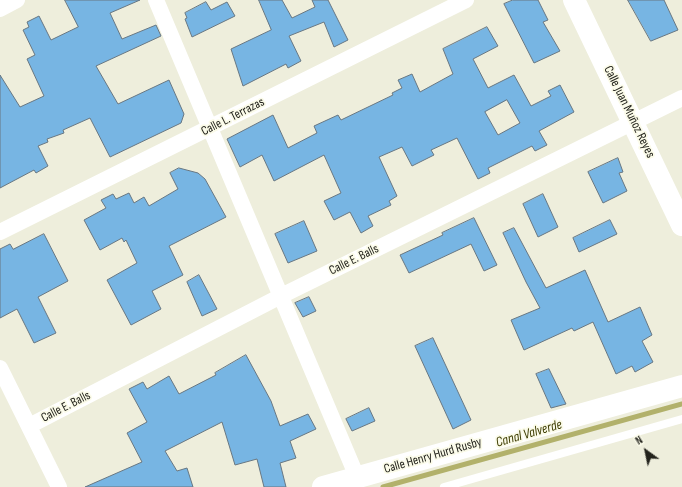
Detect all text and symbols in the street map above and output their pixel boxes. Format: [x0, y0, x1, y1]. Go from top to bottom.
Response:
street label: Calle Juan Muñoz Reyes [600, 63, 658, 161]
street label: Calle L. Terrazas [199, 94, 267, 140]
street label: Calle E. Balls [327, 241, 381, 279]
street label: Calle E. Balls [39, 388, 93, 426]
water label: Canal Valverde [494, 417, 564, 451]
north arrow [626, 431, 666, 471]
text: N [633, 433, 645, 448]
street label: Calle Henry Hurd Rusby [382, 435, 484, 477]

